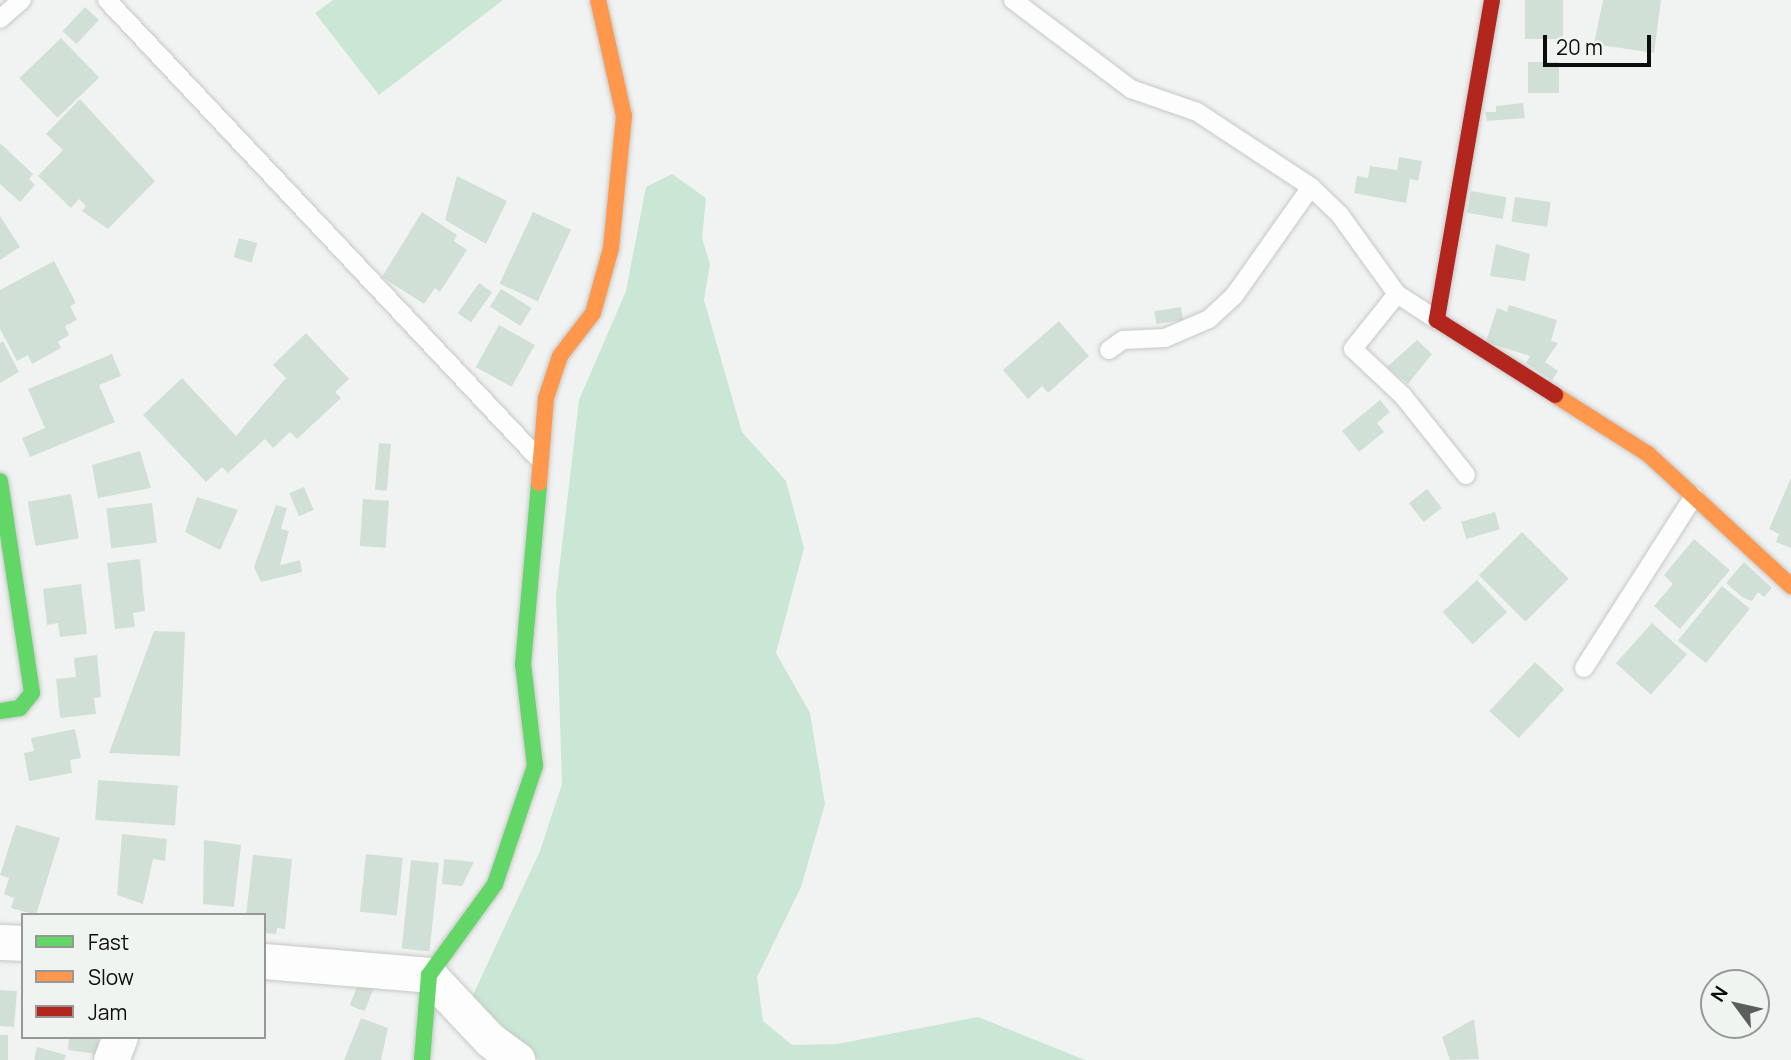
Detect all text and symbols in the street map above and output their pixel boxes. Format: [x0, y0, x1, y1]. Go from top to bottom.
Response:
scale bar [1546, 21, 1654, 65]
text: 20 m [1556, 33, 1603, 61]
legend [21, 913, 266, 1039]
text: Fast [88, 928, 129, 956]
text: Slow [88, 963, 134, 991]
north arrow [1700, 969, 1770, 1039]
text: N [1704, 981, 1734, 1006]
text: Jam [88, 998, 127, 1026]

